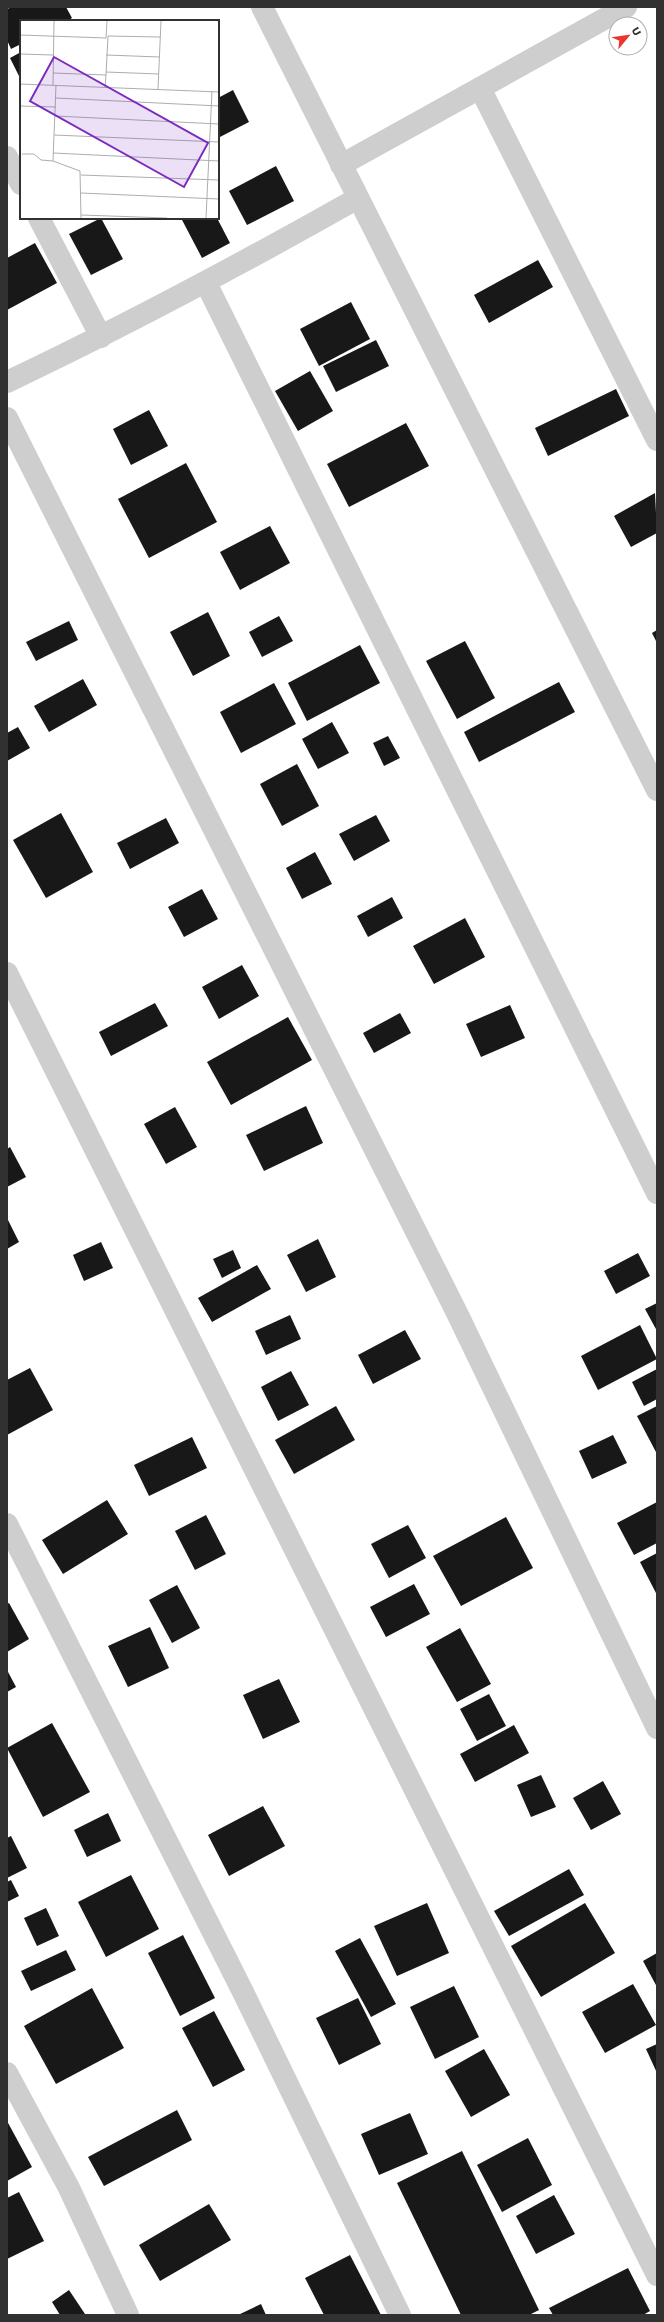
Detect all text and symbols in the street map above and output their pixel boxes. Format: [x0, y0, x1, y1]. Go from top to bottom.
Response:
north arrow [608, 16, 648, 56]
inset map [20, 20, 219, 219]
text: U [629, 25, 644, 38]

